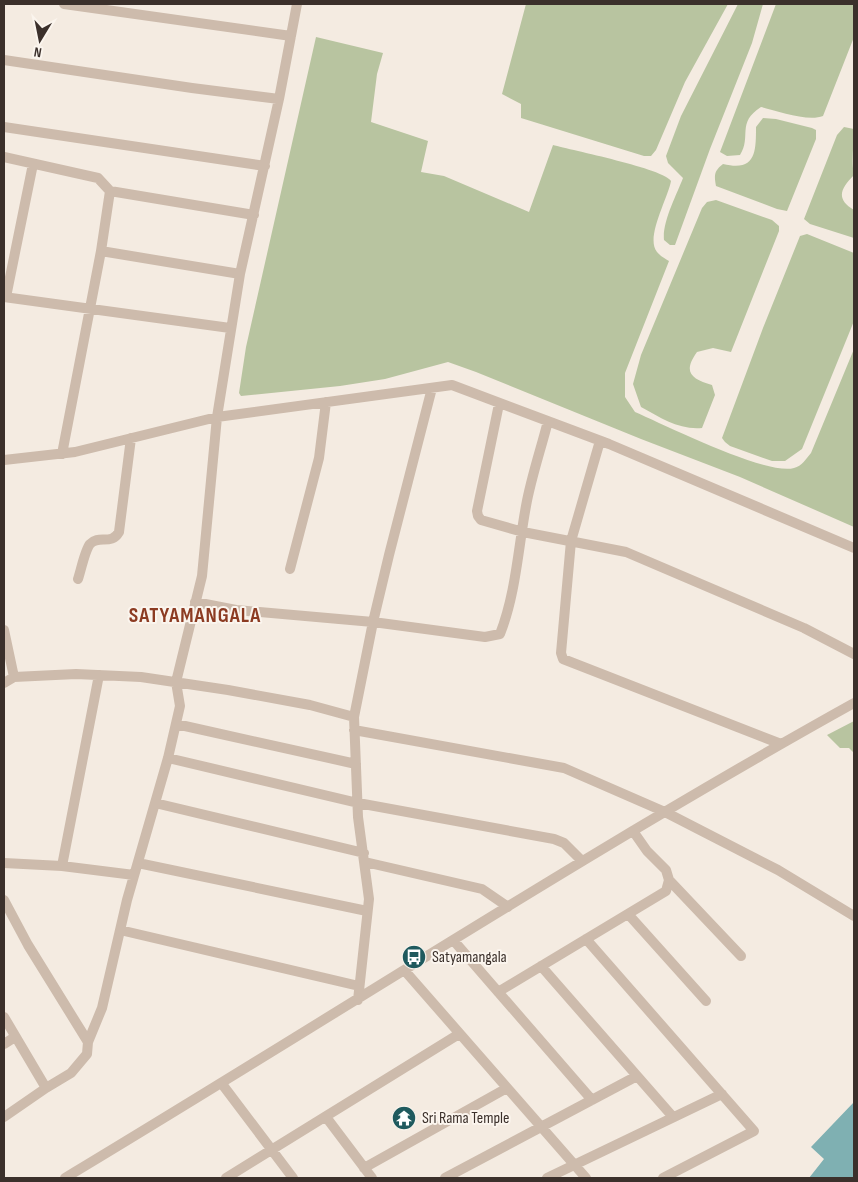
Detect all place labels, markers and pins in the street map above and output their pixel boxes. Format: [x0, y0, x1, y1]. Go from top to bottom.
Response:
bus stop icon: Satyamangala [401, 944, 427, 970]
place label: Satyamangala [432, 948, 507, 967]
temple icon: Sri Rama Temple [391, 1105, 417, 1131]
place label: Sri Rama Temple [422, 1109, 509, 1128]

